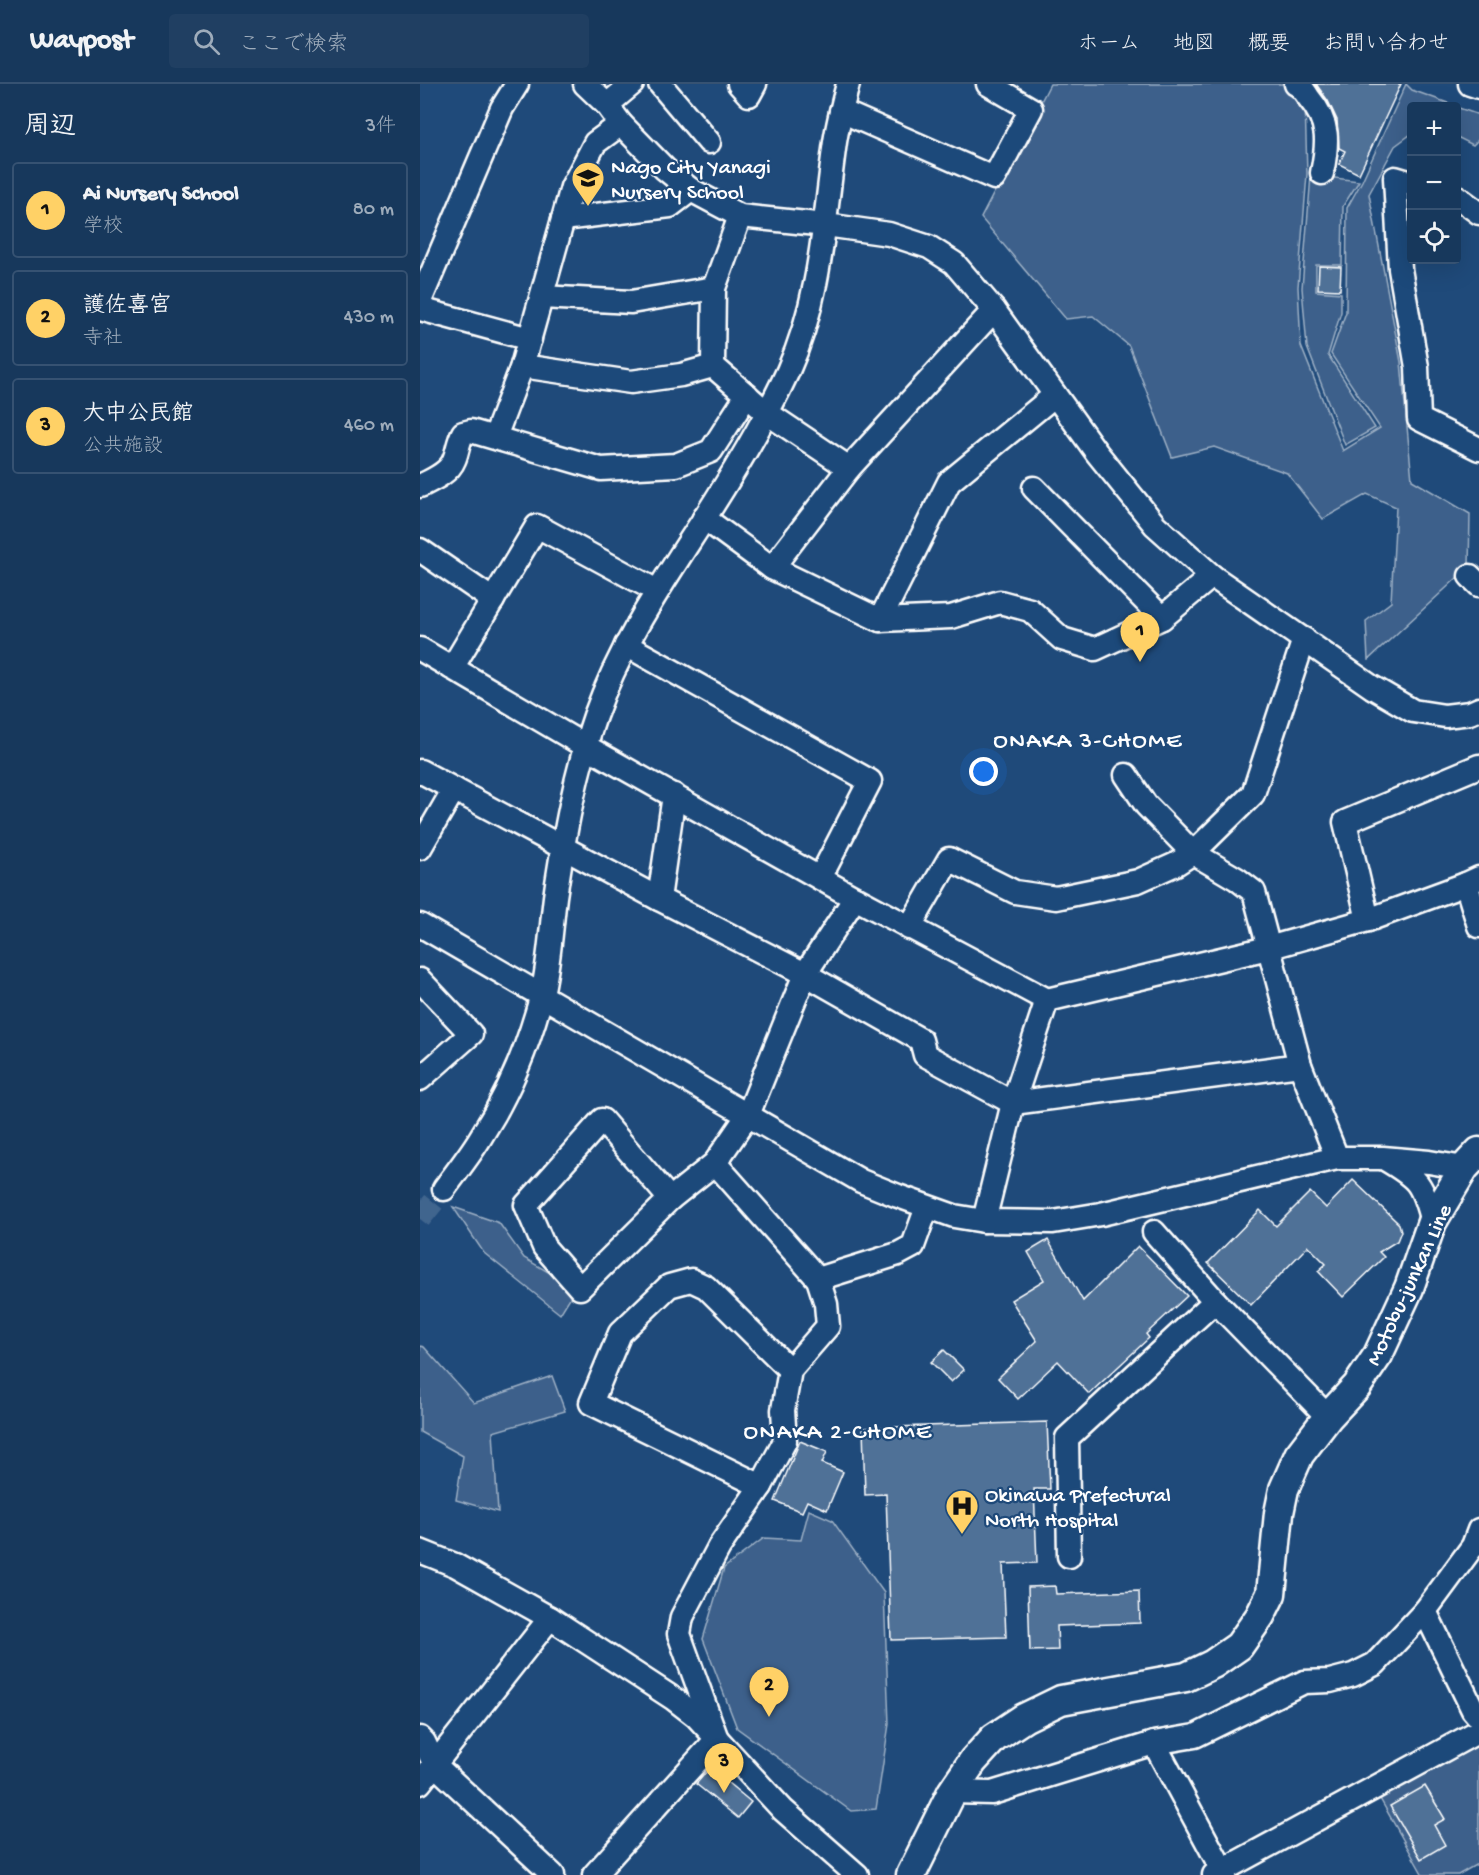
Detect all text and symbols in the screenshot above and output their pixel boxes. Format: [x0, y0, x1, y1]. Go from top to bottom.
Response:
search box [169, 14, 589, 68]
text: Waypost [30, 25, 133, 58]
icon: search [190, 25, 223, 58]
text: ここで検索 [238, 33, 348, 59]
text: ホーム [1078, 33, 1140, 58]
text: 地図 [1173, 33, 1215, 58]
text: 概要 [1248, 33, 1290, 58]
text: お問い合わせ [1323, 33, 1449, 58]
map controls [1407, 102, 1461, 264]
button: + [1407, 102, 1461, 156]
text: 周辺 [24, 113, 76, 144]
text: 3件 [366, 116, 396, 139]
place label: Nago City Yanagi Nursery School [611, 156, 771, 207]
button: − [1407, 156, 1461, 210]
school or university icon: Nago City Yanagi Nursery School [570, 160, 606, 207]
text: Ai Nursery School [83, 182, 239, 208]
text: 1 [41, 199, 50, 222]
text: 80 m [353, 199, 394, 222]
button: locate [1407, 210, 1461, 264]
text: 学校 [83, 216, 123, 239]
text: 護佐喜宮 [83, 294, 171, 320]
text: 2 [41, 307, 50, 330]
text: 430 m [344, 307, 394, 330]
text: 寺社 [83, 328, 123, 351]
text: 大中公民館 [83, 402, 193, 428]
text: 3 [40, 415, 51, 438]
text: 460 m [344, 415, 394, 438]
text: 公共施設 [83, 436, 163, 459]
pin: 1 [1120, 612, 1160, 662]
district label: ONAKA 3-CHOME [993, 728, 1183, 757]
your location [969, 757, 998, 786]
street label: Motobu-junkan Line [1362, 1200, 1460, 1371]
district label: ONAKA 2-CHOME [744, 1419, 932, 1448]
place label: Okinawa Prefectural North Hospital [985, 1484, 1171, 1535]
hospital icon: Okinawa Prefectural North Hospital [944, 1488, 980, 1535]
pin: 2 [750, 1668, 788, 1717]
pin: 3 [704, 1744, 744, 1793]

